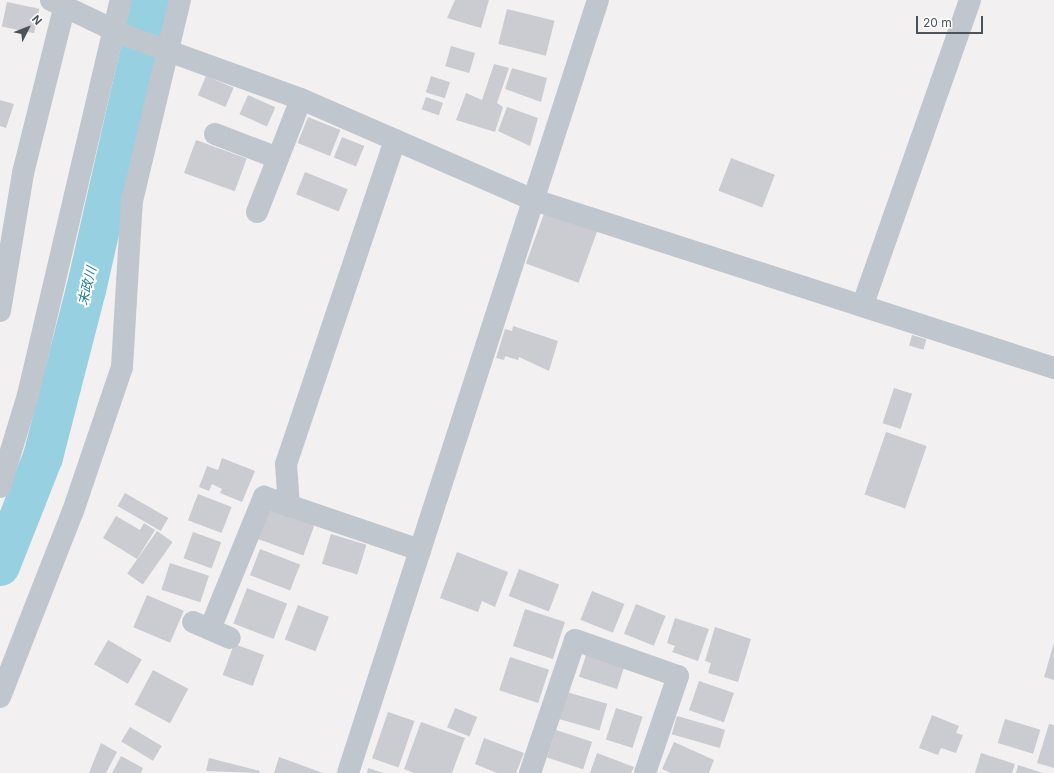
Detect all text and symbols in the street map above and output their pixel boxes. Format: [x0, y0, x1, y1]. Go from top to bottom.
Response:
north arrow [8, 8, 48, 48]
scale bar [918, 8, 985, 34]
text: N [29, 12, 45, 28]
text: 20 m [923, 15, 952, 30]
water label: 末政川 [75, 265, 99, 307]

